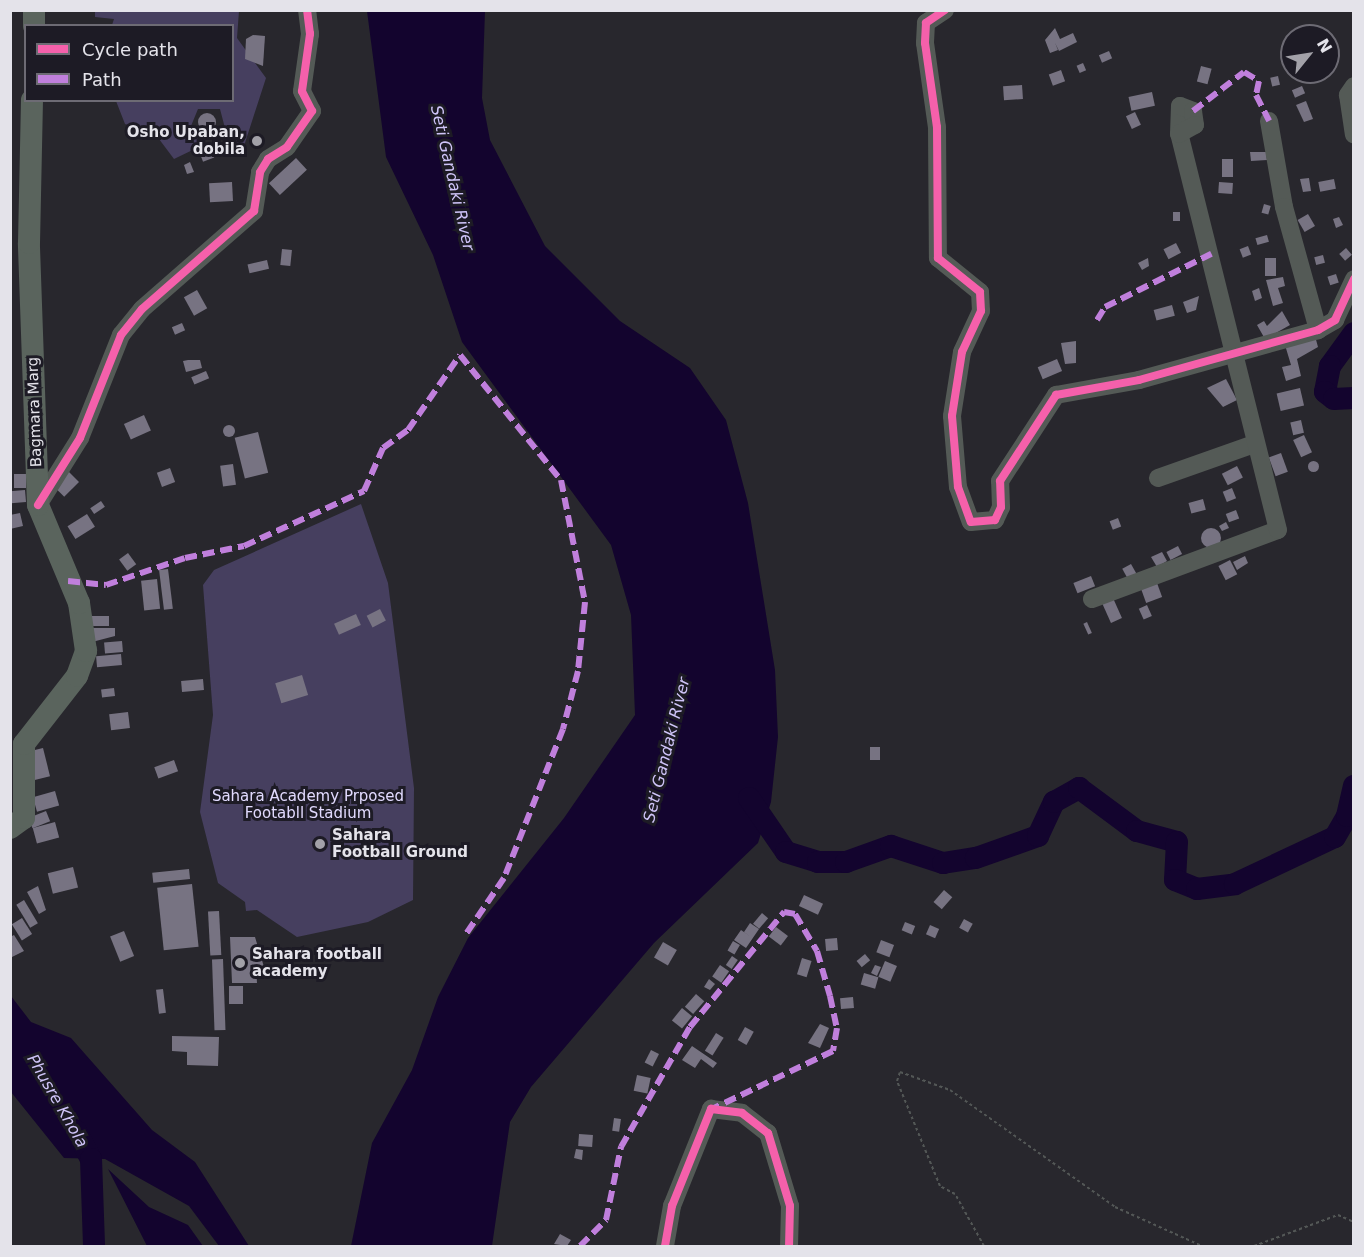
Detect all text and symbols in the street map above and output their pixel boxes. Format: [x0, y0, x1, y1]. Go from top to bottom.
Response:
legend [24, 24, 234, 102]
north arrow [1280, 24, 1340, 84]
text: N [1313, 35, 1336, 56]
text: Cycle path [82, 39, 178, 60]
text: Path [82, 69, 122, 90]
water label: Seti Gandaki River [426, 104, 478, 252]
place label: Osho Upaban, dobila [127, 123, 245, 158]
marker: Osho Upaban, dobila [250, 134, 264, 148]
street label: Bagmara Marg [24, 356, 46, 468]
water label: Seti Gandaki River [640, 676, 694, 824]
park label: Sahara Academy Prposed Footabll Stadium [212, 787, 404, 822]
place label: Sahara Football Ground [332, 826, 468, 861]
marker: Sahara Football Ground [313, 837, 327, 851]
place label: Sahara football academy [252, 945, 382, 980]
marker: Sahara football academy [233, 956, 247, 970]
water label: Phusre Khola [23, 1051, 91, 1151]

